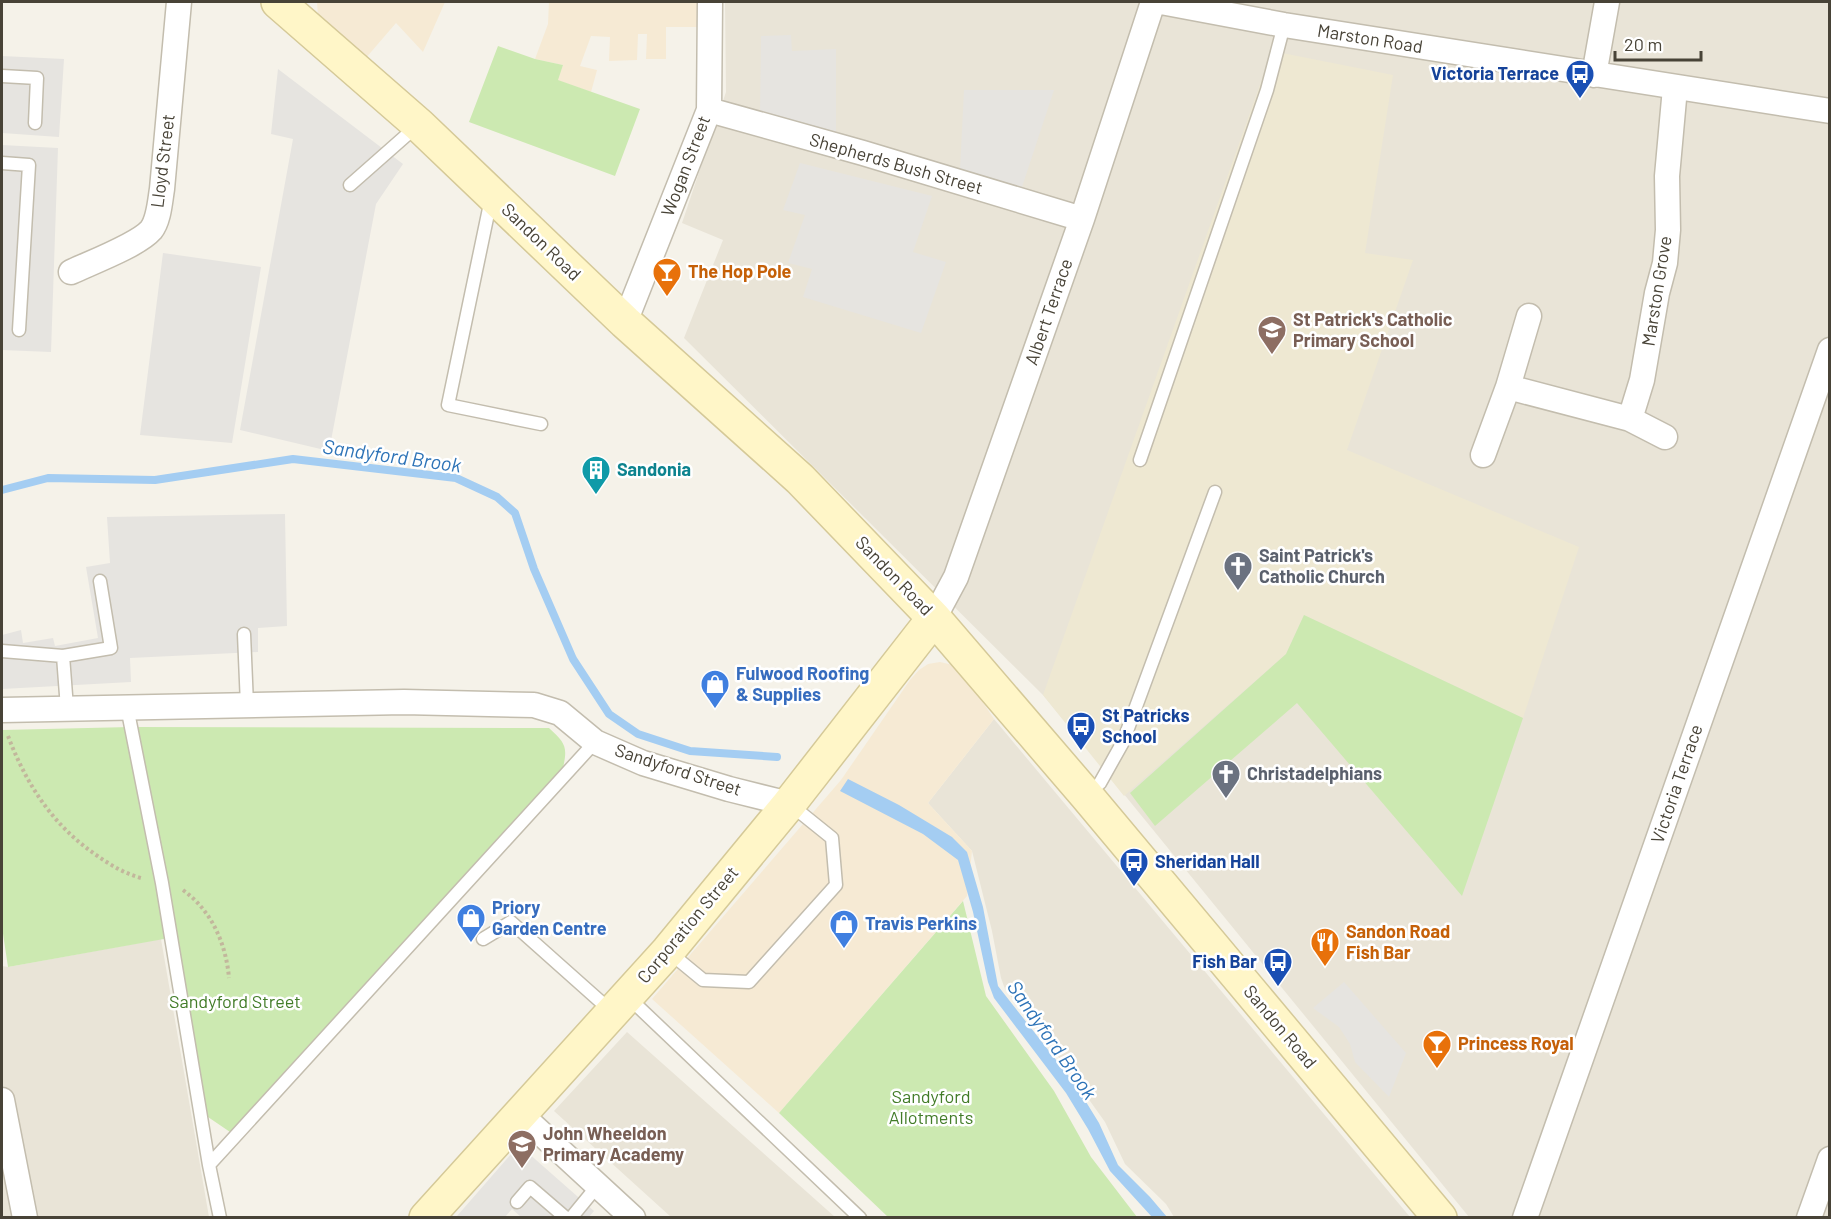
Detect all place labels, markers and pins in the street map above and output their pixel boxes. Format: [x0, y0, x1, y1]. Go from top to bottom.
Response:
bus stop icon: Victoria Terrace [1564, 58, 1596, 100]
place label: Victoria Terrace [1431, 62, 1559, 84]
bar icon: The Hop Pole [651, 256, 683, 298]
place label: The Hop Pole [688, 260, 792, 282]
place label: St Patrick's Catholic Primary School [1293, 308, 1453, 351]
school or university icon: St Patrick's Catholic Primary School [1256, 314, 1288, 356]
building icon: Sandonia [580, 454, 612, 496]
place label: Sandonia [617, 458, 691, 480]
place label: Saint Patrick's Catholic Church [1259, 544, 1385, 587]
church icon: Saint Patrick's Catholic Church [1222, 550, 1254, 592]
place label: Fulwood Roofing & Supplies [736, 662, 869, 705]
shop icon: Fulwood Roofing & Supplies [699, 668, 731, 710]
place label: St Patricks School [1102, 704, 1190, 747]
bus stop icon: St Patricks School [1065, 710, 1097, 752]
church icon: Christadelphians [1210, 758, 1242, 800]
place label: Christadelphians [1247, 762, 1382, 784]
bus stop icon: Sheridan Hall [1118, 846, 1150, 888]
place label: Sheridan Hall [1155, 850, 1260, 872]
place label: Priory Garden Centre [492, 896, 607, 939]
shop icon: Priory Garden Centre [455, 902, 487, 944]
shop icon: Travis Perkins [828, 908, 860, 950]
place label: Travis Perkins [865, 912, 977, 934]
place label: Sandon Road Fish Bar [1346, 920, 1450, 963]
restaurant icon: Sandon Road Fish Bar [1309, 926, 1341, 968]
bus stop icon: Fish Bar [1262, 946, 1294, 988]
place label: Fish Bar [1192, 950, 1257, 972]
bar icon: Princess Royal [1421, 1028, 1453, 1070]
place label: Princess Royal [1458, 1032, 1574, 1054]
place label: John Wheeldon Primary Academy [543, 1122, 684, 1165]
school or university icon: John Wheeldon Primary Academy [506, 1128, 538, 1170]

